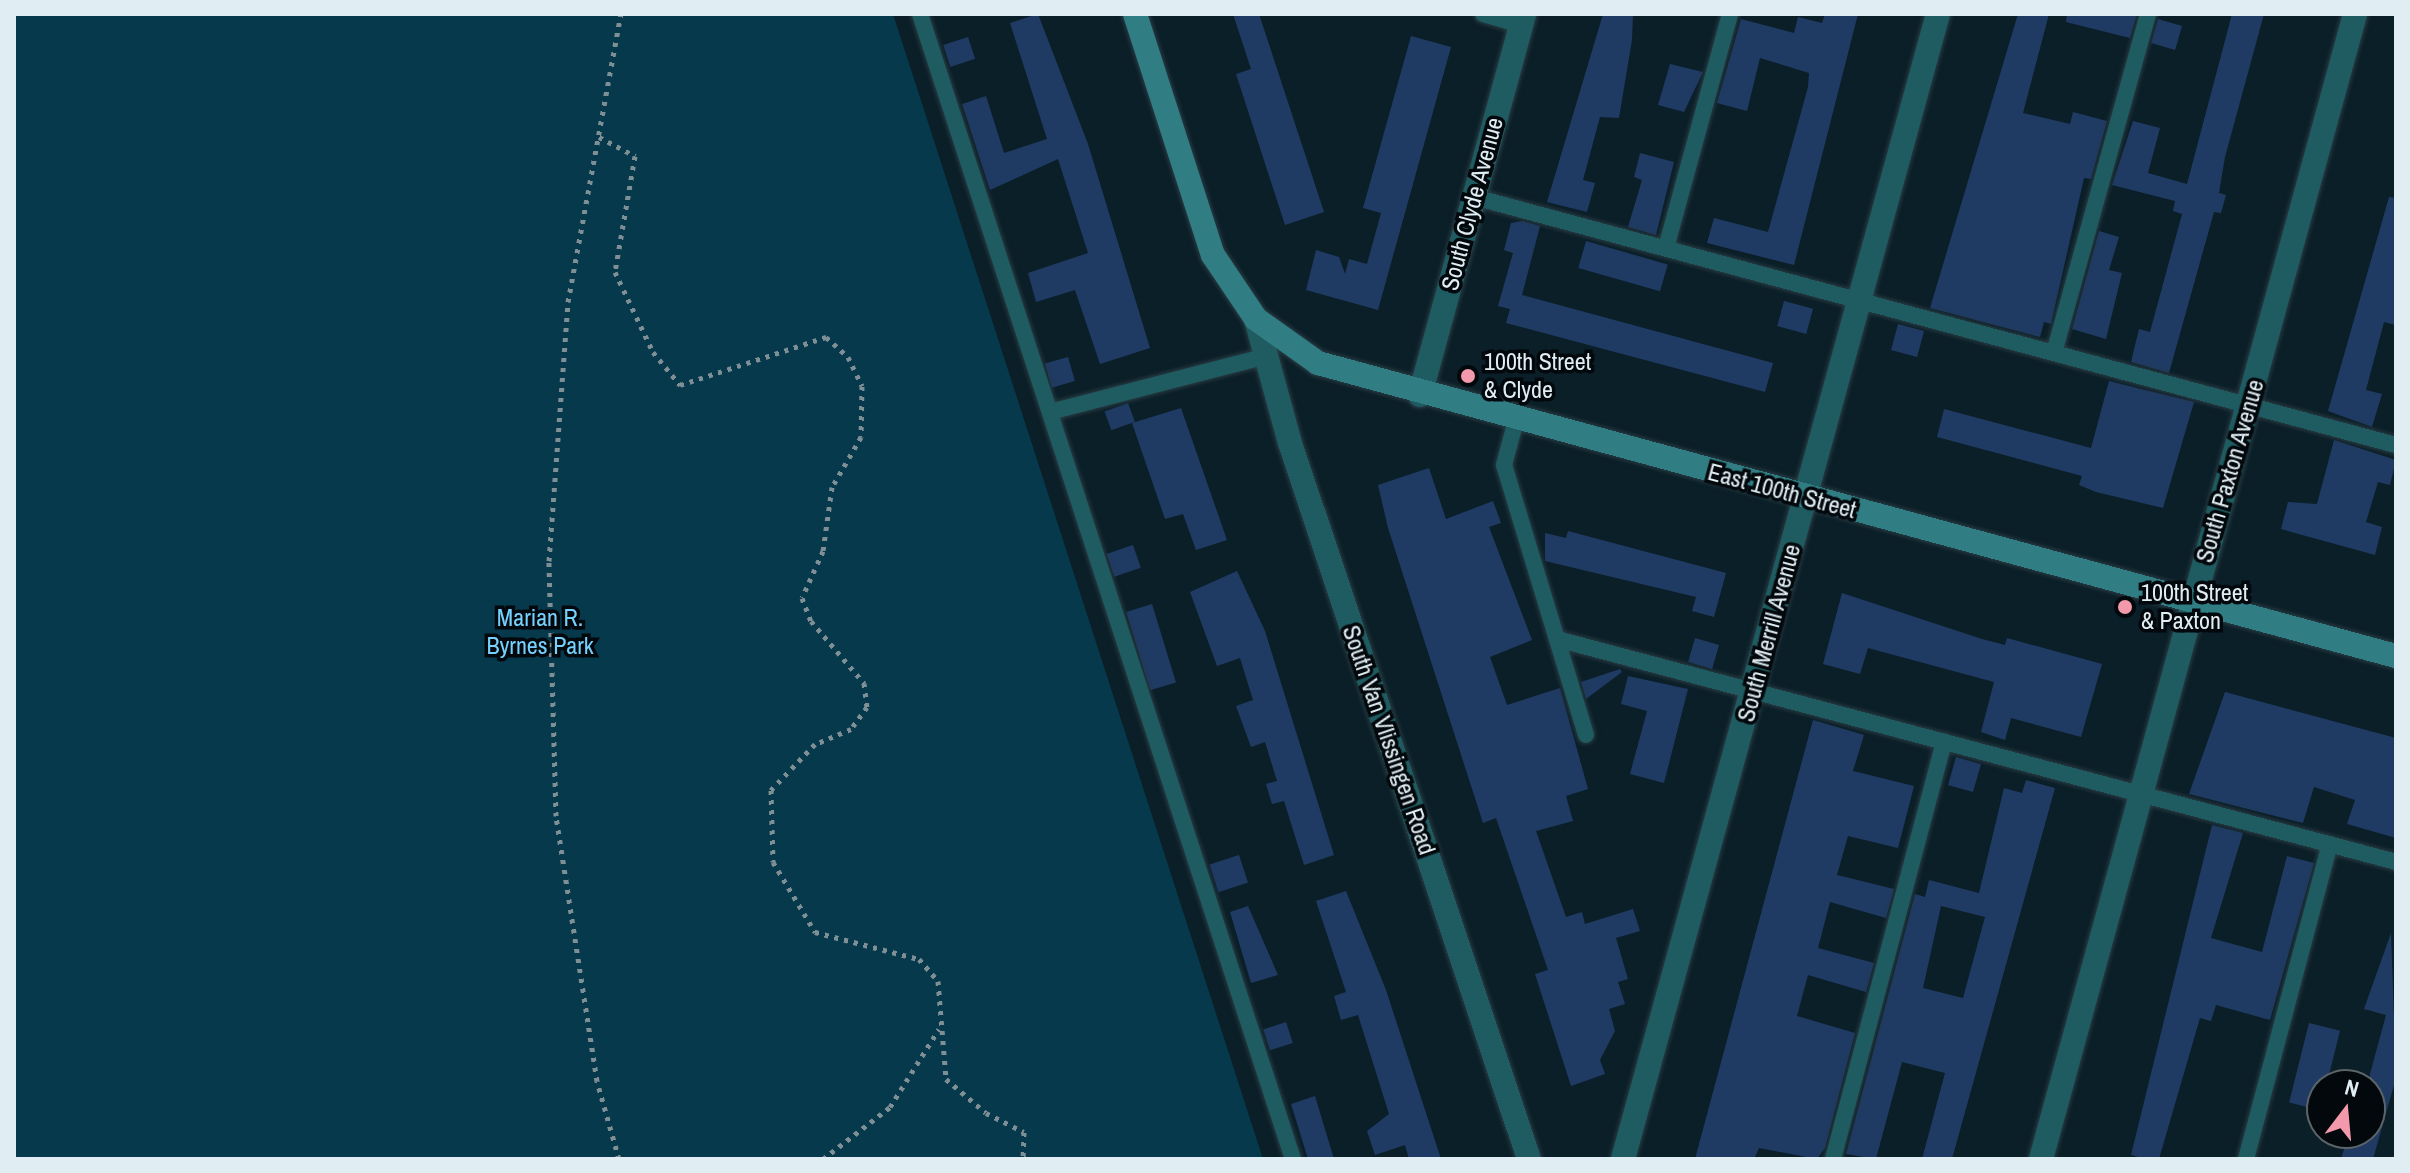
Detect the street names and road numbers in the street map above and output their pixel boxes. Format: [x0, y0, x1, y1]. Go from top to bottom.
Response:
street label: South Clyde Avenue [1435, 114, 1509, 294]
street label: South Paxton Avenue [2190, 376, 2270, 566]
street label: East 100th Street [1705, 457, 1859, 525]
street label: South Merrill Avenue [1731, 541, 1807, 725]
street label: South Van Vlissingen Road [1336, 622, 1442, 858]

